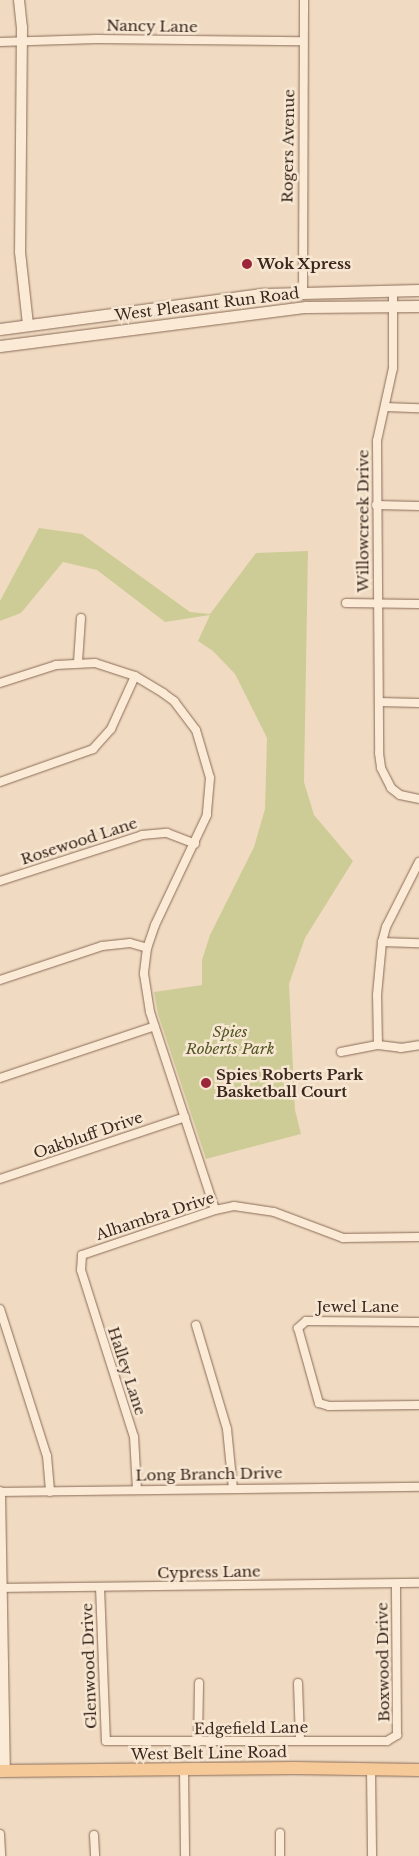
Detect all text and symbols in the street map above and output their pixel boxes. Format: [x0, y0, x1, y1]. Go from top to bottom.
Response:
street label: Nancy Lane [106, 16, 198, 36]
street label: Rogers Avenue [278, 89, 298, 203]
place label: Wok Xpress [257, 255, 351, 273]
marker: Wok Xpress [241, 258, 253, 270]
street label: West Pleasant Run Road [114, 284, 300, 324]
street label: Willowcreek Drive [354, 449, 372, 593]
street label: Rosewood Lane [18, 814, 140, 868]
park label: Spies Roberts Park [186, 1022, 274, 1057]
place label: Spies Roberts Park Basketball Court [216, 1065, 363, 1100]
marker: Spies Roberts Park Basketball Court [200, 1077, 212, 1089]
street label: Oakbluff Drive [31, 1108, 145, 1162]
street label: Alhambra Drive [93, 1188, 217, 1244]
street label: Jewel Lane [317, 1298, 399, 1316]
street label: Halley Lane [104, 1324, 150, 1418]
street label: Long Branch Drive [135, 1464, 283, 1484]
street label: Cypress Lane [157, 1562, 261, 1582]
street label: Boxwood Drive [373, 1602, 393, 1722]
street label: Glenwood Drive [78, 1603, 100, 1729]
street label: Edgefield Lane [194, 1718, 308, 1738]
street label: West Belt Line Road [131, 1743, 287, 1763]

